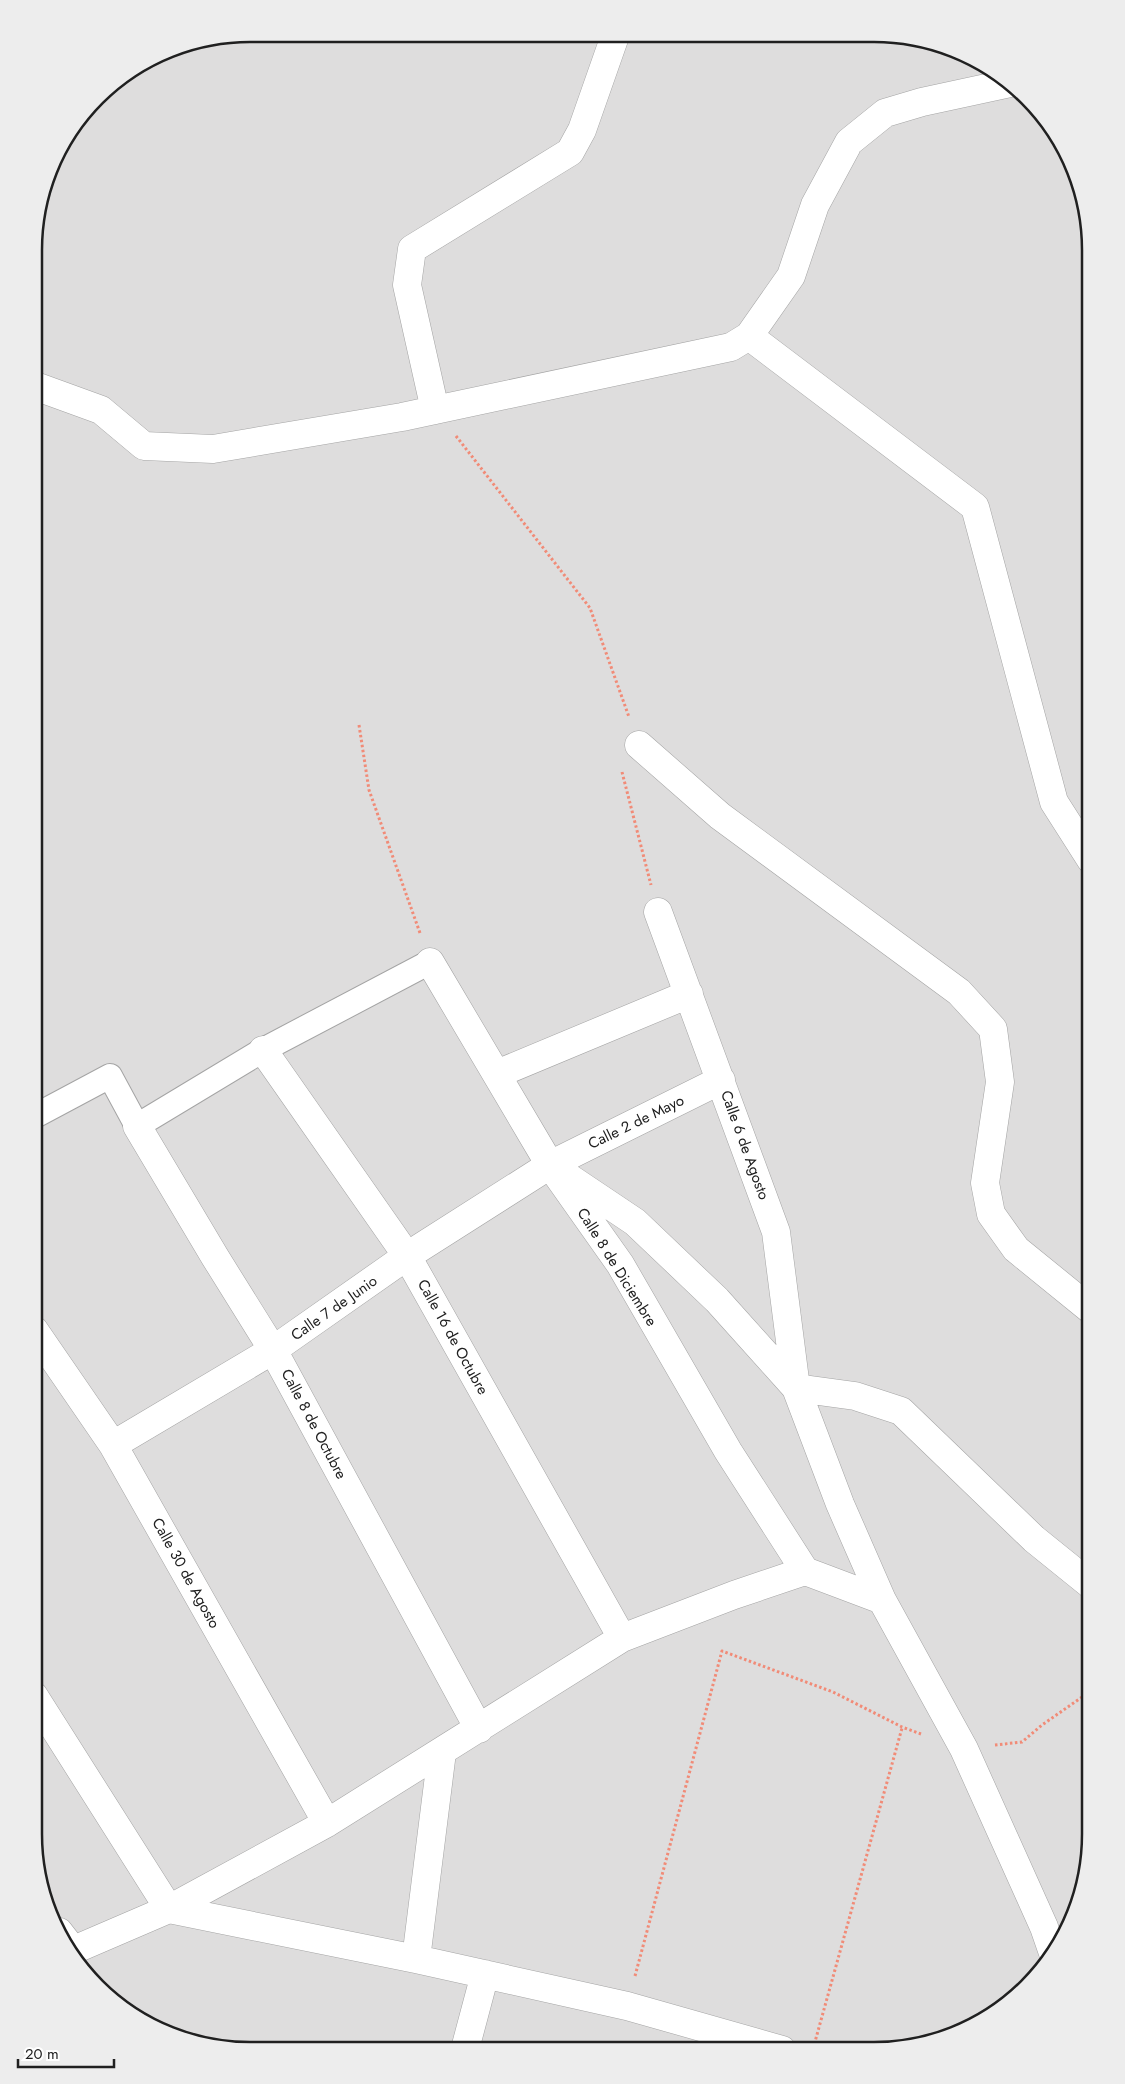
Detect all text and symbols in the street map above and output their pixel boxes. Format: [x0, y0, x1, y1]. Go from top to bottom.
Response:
street label: Calle 6 de Agosto [715, 1087, 775, 1203]
street label: Calle 2 de Mayo [584, 1089, 688, 1155]
street label: Calle 8 de Diciembre [572, 1204, 662, 1331]
street label: Calle 7 de Junio [286, 1270, 382, 1346]
street label: Calle 16 de Octubre [412, 1275, 494, 1399]
street label: Calle 8 de Octubre [276, 1365, 352, 1483]
street label: Calle 30 de Agosto [146, 1514, 226, 1632]
scale bar [18, 2036, 114, 2068]
text: 20 m [25, 2043, 59, 2065]

